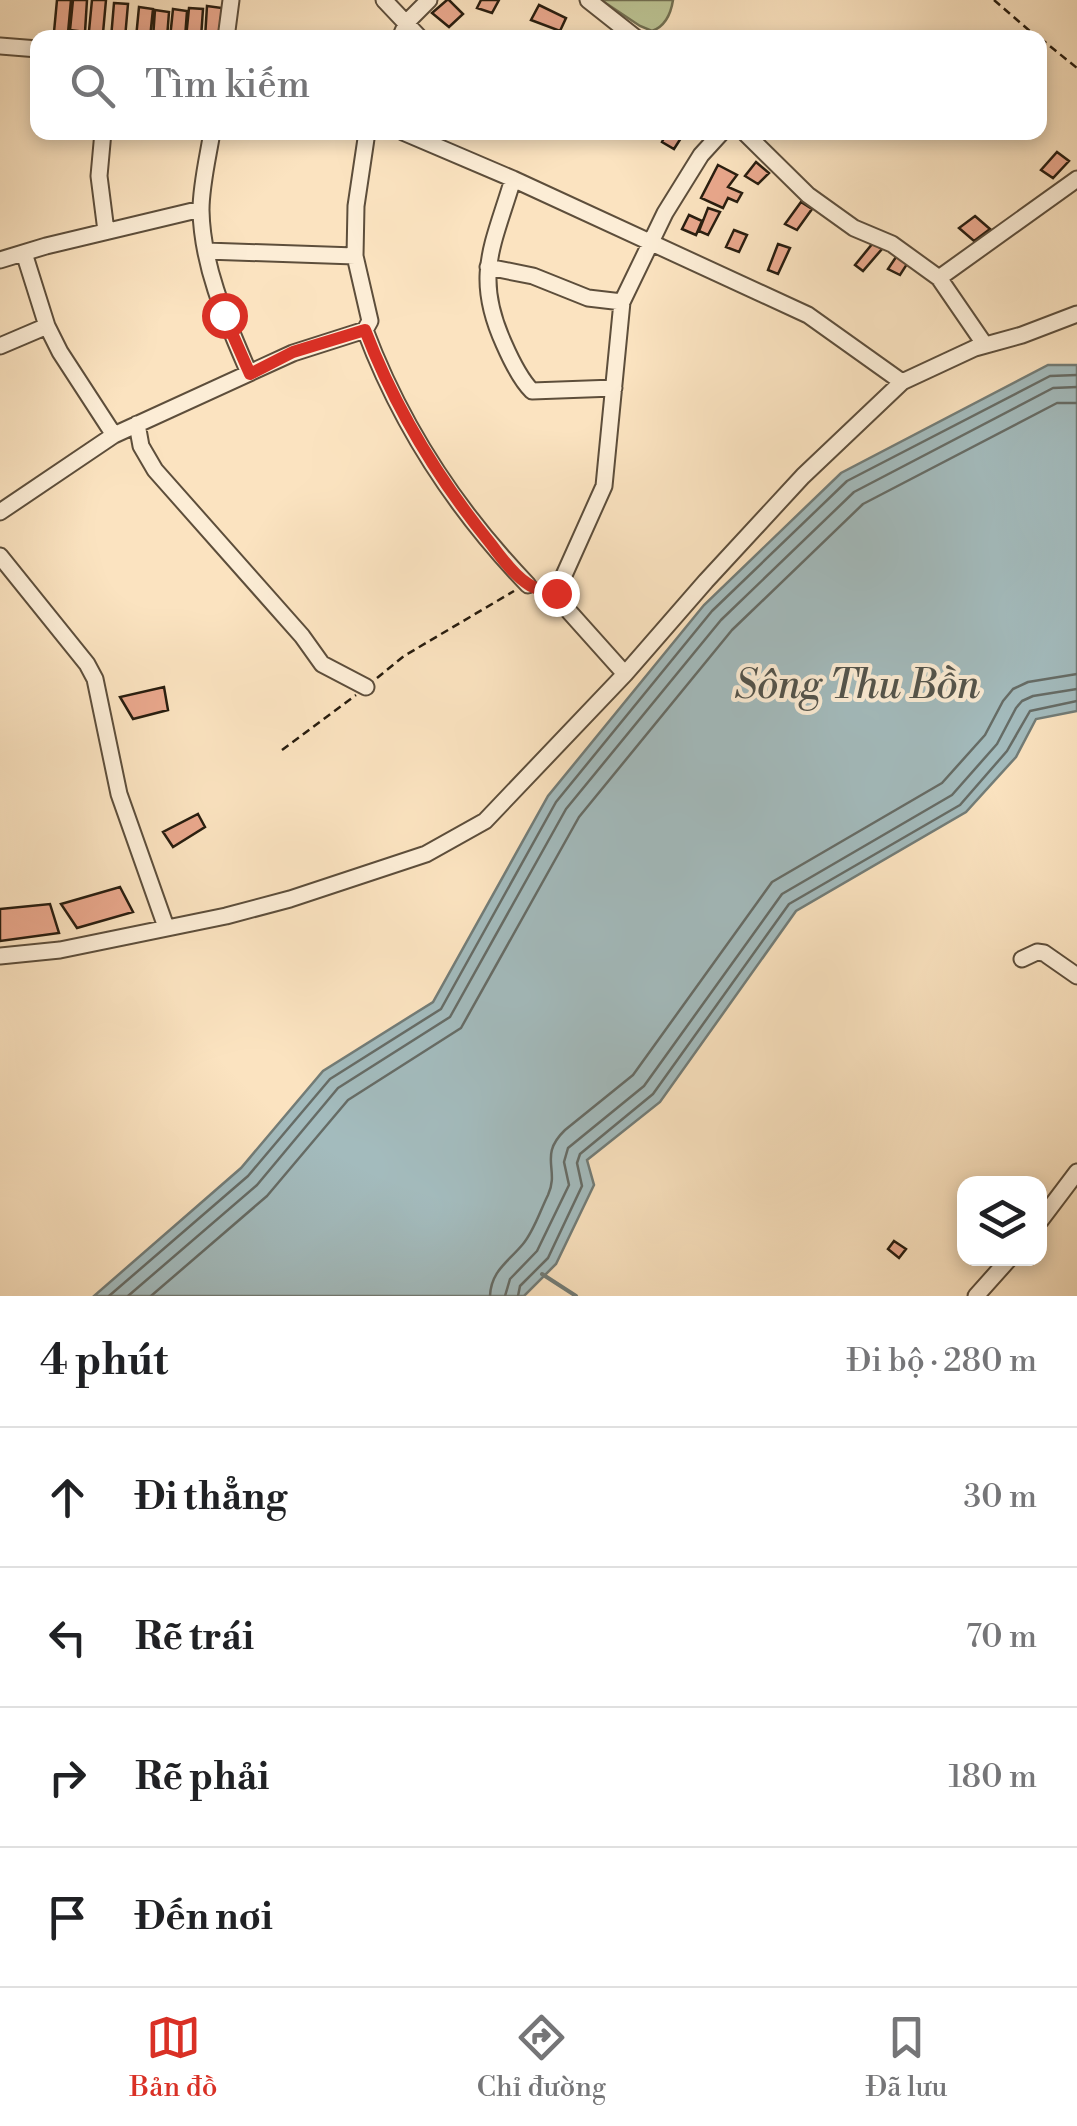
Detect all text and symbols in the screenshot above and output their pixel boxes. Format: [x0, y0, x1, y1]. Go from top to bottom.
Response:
search box [30, 30, 1047, 140]
icon: search [65, 58, 120, 113]
text: Tìm kiếm [145, 62, 310, 109]
route start [202, 293, 248, 339]
route end [534, 571, 580, 617]
water label: Sông Thu Bồn [734, 661, 980, 711]
map controls [957, 1176, 1047, 1266]
button: layers [957, 1176, 1047, 1266]
text: 4 phút [40, 1335, 168, 1388]
text: Đi bộ · 280 m [847, 1341, 1037, 1381]
icon: ahead [40, 1470, 95, 1525]
text: Đi thẳng [135, 1474, 287, 1521]
text: 30 m [963, 1477, 1037, 1517]
icon: left [40, 1610, 95, 1665]
text: Rẽ trái [135, 1614, 254, 1661]
text: 70 m [966, 1617, 1037, 1657]
icon: right [40, 1750, 95, 1805]
text: Rẽ phải [135, 1754, 269, 1801]
text: 180 m [948, 1757, 1037, 1797]
icon: arrive [40, 1890, 95, 1945]
text: Đến nơi [135, 1894, 273, 1941]
tab: Bản đồ [130, 2010, 218, 2105]
tab: Chỉ đường [477, 2010, 606, 2105]
tab: Đã lưu [866, 2010, 947, 2105]

